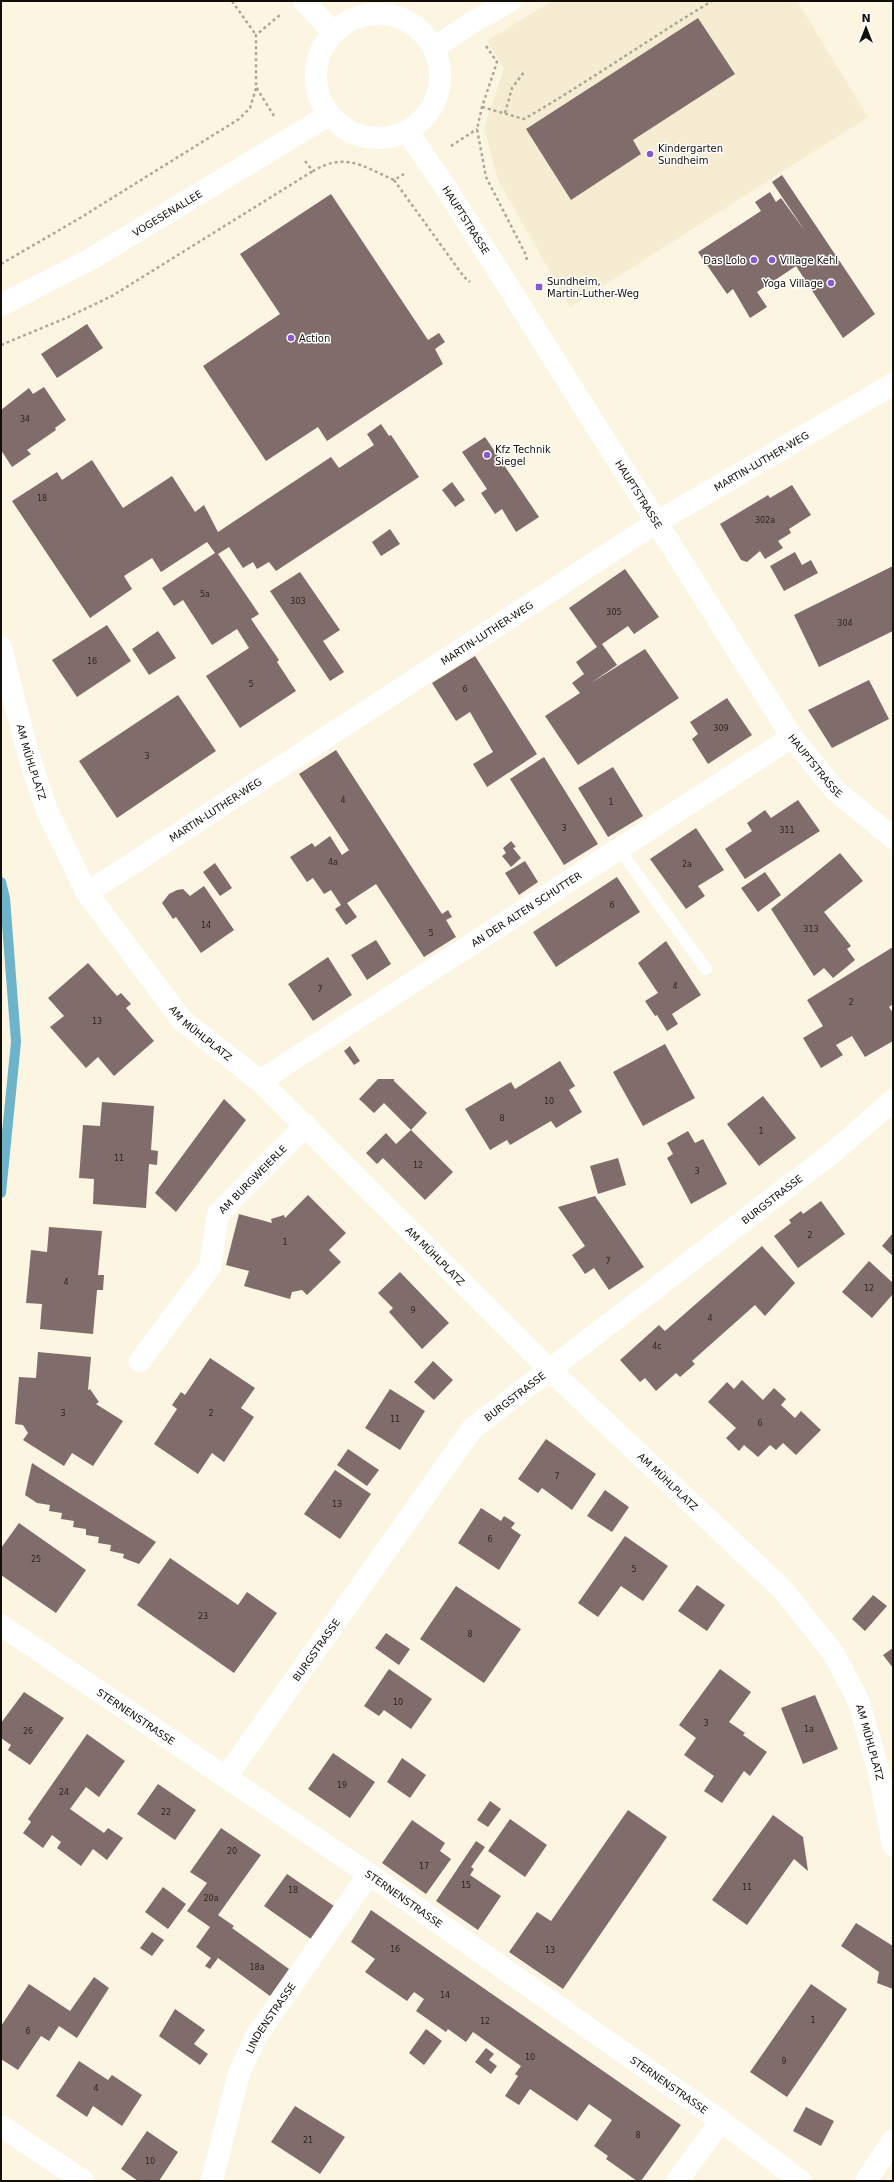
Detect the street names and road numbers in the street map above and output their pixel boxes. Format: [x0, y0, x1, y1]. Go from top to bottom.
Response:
street label: HAUPTSTRASSE [441, 184, 492, 256]
street label: VOGESENALLEE [130, 188, 204, 238]
street label: MARTIN-LUTHER-WEG [712, 429, 811, 493]
street label: HAUPTSTRASSE [613, 458, 665, 530]
street label: MARTIN-LUTHER-WEG [439, 599, 535, 667]
street label: AM MÜHLPLATZ [15, 723, 48, 801]
street label: HAUPTSTRASSE [786, 732, 845, 799]
street label: MARTIN-LUTHER-WEG [167, 775, 263, 844]
street label: AN DER ALTEN SCHUTTER [469, 869, 584, 949]
street label: AM MÜHLPLATZ [168, 1003, 234, 1063]
street label: AM BURGWEIERLE [216, 1142, 289, 1216]
street label: BURGSTRASSE [739, 1172, 805, 1226]
street label: AM MÜHLPLATZ [404, 1224, 467, 1288]
street label: BURGSTRASSE [482, 1369, 547, 1423]
street label: AM MÜHLPLATZ [636, 1450, 700, 1512]
street label: BURGSTRASSE [290, 1616, 342, 1683]
street label: STERNENSTRASSE [95, 1686, 177, 1747]
street label: AM MÜHLPLATZ [854, 1703, 886, 1781]
street label: STERNENSTRASSE [363, 1868, 445, 1929]
street label: LINDENSTRASSE [244, 1980, 297, 2055]
street label: STERNENSTRASSE [628, 2054, 710, 2116]

